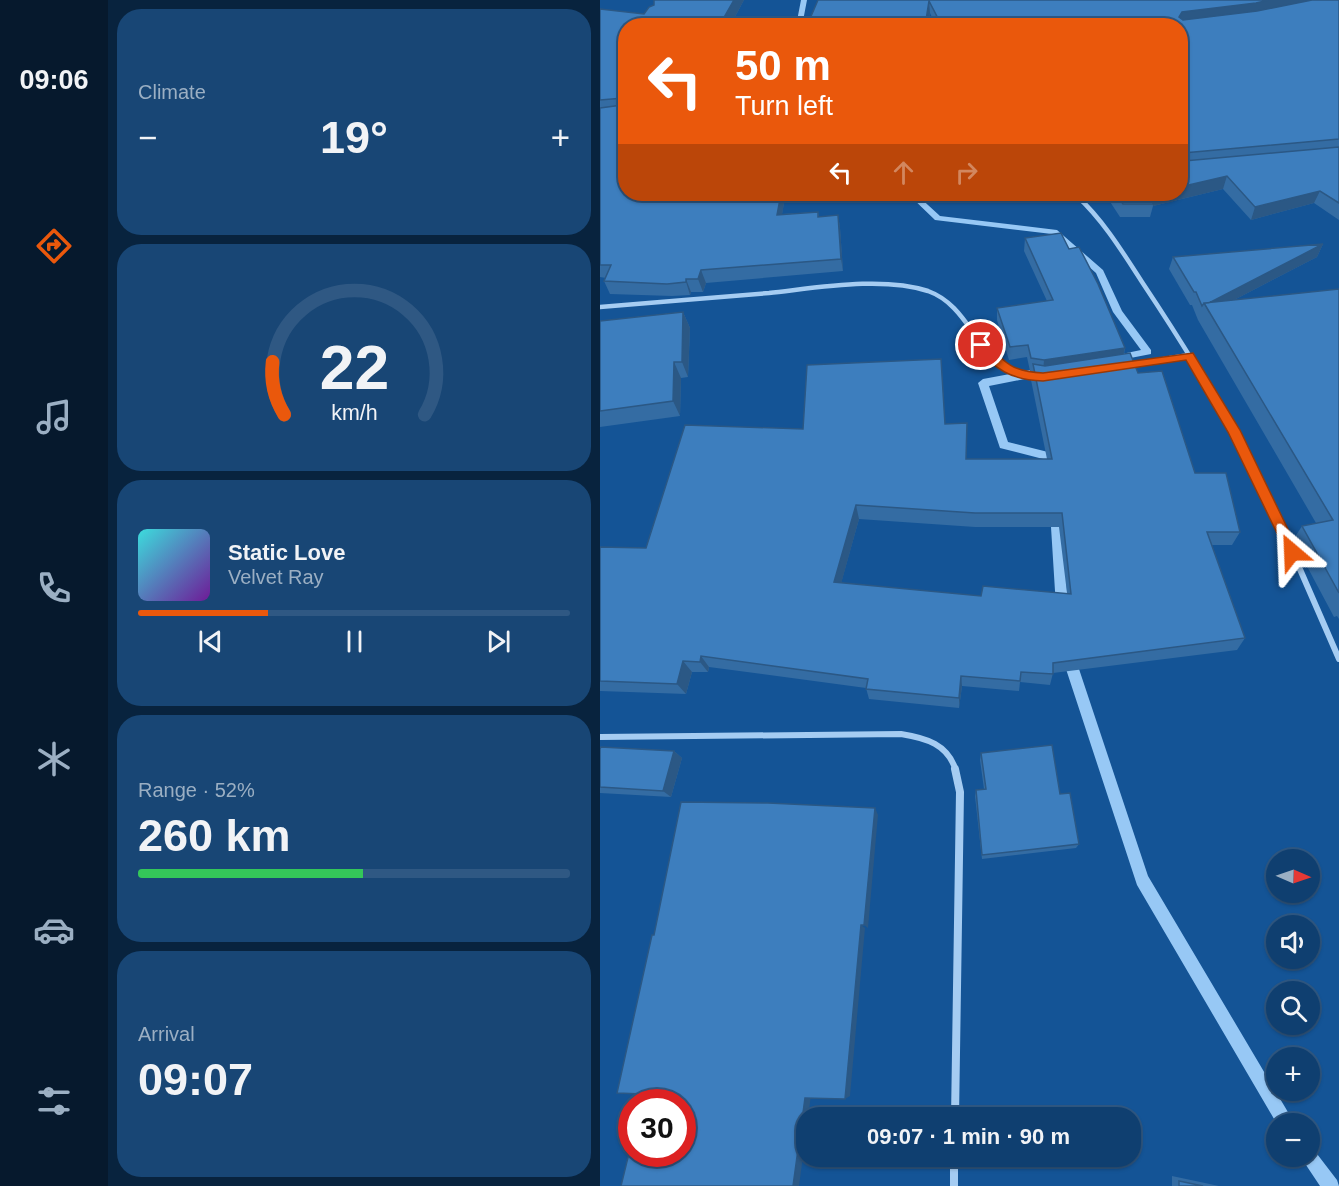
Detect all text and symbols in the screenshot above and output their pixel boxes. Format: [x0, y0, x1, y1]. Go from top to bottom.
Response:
icon: left [636, 42, 714, 120]
text: 50 m [735, 42, 831, 89]
text: 09:06 [19, 65, 89, 95]
text: Climate [138, 81, 206, 103]
text: Turn left [735, 91, 833, 121]
text: 19° [320, 112, 388, 163]
text: − [138, 119, 157, 156]
text: + [551, 119, 570, 156]
icon: left [824, 156, 857, 189]
icon: ahead [887, 156, 920, 189]
icon: right [950, 156, 983, 189]
icon: directions [33, 225, 75, 267]
pin [955, 319, 1006, 370]
icon: arrive [964, 328, 997, 361]
text: 22 [319, 333, 389, 402]
icon: music [33, 396, 75, 438]
text: km/h [331, 401, 377, 425]
position arrow [1260, 520, 1324, 584]
text: Static Love [228, 540, 345, 565]
text: Velvet Ray [228, 566, 324, 588]
icon: phone [33, 567, 75, 609]
icon: previous [194, 625, 227, 658]
icon: pause [338, 625, 371, 658]
icon: next [482, 625, 515, 658]
icon: climate [33, 738, 75, 780]
text: Range · 52% [138, 779, 255, 801]
text: 260 km [138, 810, 291, 861]
north arrow [1266, 849, 1320, 903]
map controls [1266, 849, 1320, 1167]
icon: car [33, 909, 75, 951]
button: sound [1266, 915, 1320, 969]
button: search [1266, 981, 1320, 1035]
text: Arrival [138, 1023, 195, 1045]
button: + [1266, 1047, 1320, 1101]
text: 09:07 [138, 1054, 253, 1105]
icon: filters [33, 1080, 75, 1122]
speed limit sign: 30 [618, 1089, 696, 1167]
button: − [1266, 1113, 1320, 1167]
text: 09:07 · 1 min · 90 m [867, 1124, 1070, 1149]

